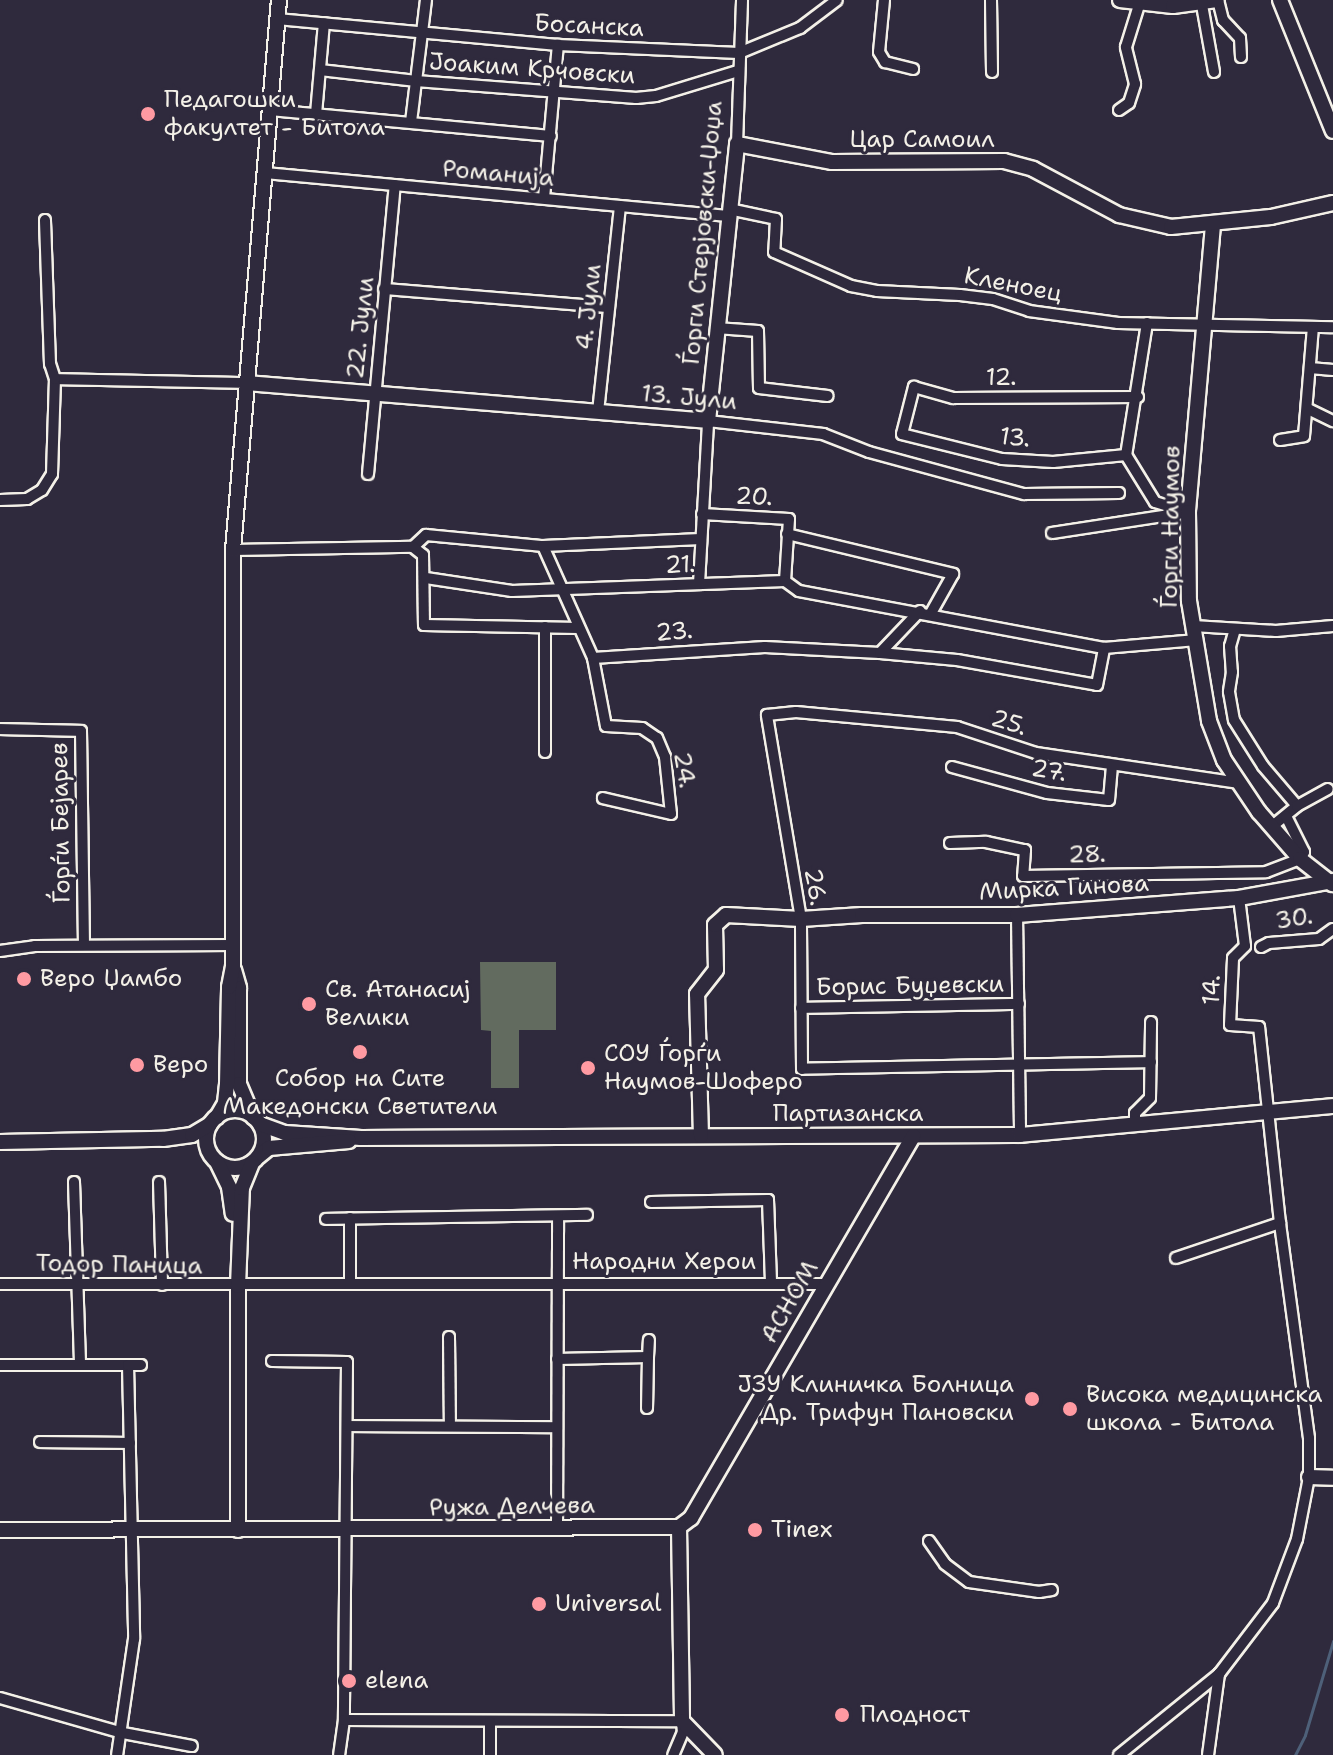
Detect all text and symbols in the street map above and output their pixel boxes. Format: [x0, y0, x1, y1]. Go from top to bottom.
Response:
street label: Босанска [533, 9, 645, 43]
street label: Јоаким Крчовски [428, 47, 636, 91]
place label: Педагошки факултет - Битола [164, 86, 385, 142]
street label: Ѓорги Стерјовски-Џоџа [677, 100, 729, 366]
marker: Педагошки факултет - Битола [139, 105, 157, 123]
street label: Цар Самоил [850, 126, 994, 154]
street label: Романија [441, 155, 555, 193]
street label: Кленоец [962, 261, 1064, 309]
street label: 4. Јули [570, 263, 608, 351]
street label: 22. Јули [341, 275, 381, 381]
street label: 12. [986, 364, 1016, 392]
street label: 13. Јули [640, 379, 738, 417]
street label: 13. [998, 422, 1032, 454]
street label: Ѓорги Наумов [1155, 445, 1187, 609]
street label: 20. [735, 482, 773, 512]
street label: 21. [664, 550, 696, 580]
street label: 23. [654, 616, 694, 648]
street label: 25. [987, 704, 1031, 742]
street label: Ѓорѓи Бејарев [45, 742, 77, 904]
street label: 24. [667, 750, 701, 790]
street label: 27. [1029, 754, 1069, 788]
street label: 28. [1068, 840, 1106, 870]
street label: 26. [798, 866, 832, 908]
street label: Мирка Гинова [978, 869, 1150, 907]
street label: 30. [1273, 902, 1315, 936]
place label: Веро Џамбо [40, 965, 182, 993]
marker: Веро Џамбо [15, 970, 33, 988]
street label: Борис Буџевски [816, 970, 1004, 1002]
street label: 14. [1197, 974, 1227, 1006]
place label: Св. Атанасиј Велики [325, 976, 470, 1032]
marker: Св. Атанасиј Велики [300, 995, 318, 1013]
place label: СОУ Ѓорѓи Наумов-Шоферо [604, 1040, 803, 1096]
marker: Собор на Сите Македонски Светители [351, 1043, 369, 1061]
place label: Веро [153, 1051, 208, 1079]
marker: Веро [128, 1056, 146, 1074]
marker: СОУ Ѓорѓи Наумов-Шоферо [579, 1059, 597, 1077]
place label: Собор на Сите Македонски Светители [223, 1065, 497, 1121]
street label: Партизанска [773, 1100, 923, 1128]
street label: Народни Херои [572, 1248, 756, 1276]
street label: Тодор Паница [35, 1249, 203, 1281]
street label: АСНОМ [755, 1256, 825, 1348]
place label: ЈЗУ Клиничка Болница Др. Трифун Пановски [738, 1371, 1014, 1427]
place label: Висока медицинска школа - Битола [1086, 1381, 1323, 1437]
marker: ЈЗУ Клиничка Болница Др. Трифун Пановски [1021, 1388, 1043, 1410]
marker: Висока медицинска школа - Битола [1061, 1400, 1079, 1418]
street label: Ружа Делчева [429, 1491, 595, 1523]
place label: Tinex [771, 1516, 833, 1544]
marker: Tinex [746, 1521, 764, 1539]
place label: Universal [555, 1590, 662, 1618]
marker: Universal [530, 1595, 548, 1613]
place label: elena [365, 1667, 428, 1695]
marker: elena [340, 1672, 358, 1690]
place label: Плодност [860, 1701, 970, 1729]
marker: Плодност [831, 1704, 853, 1726]

